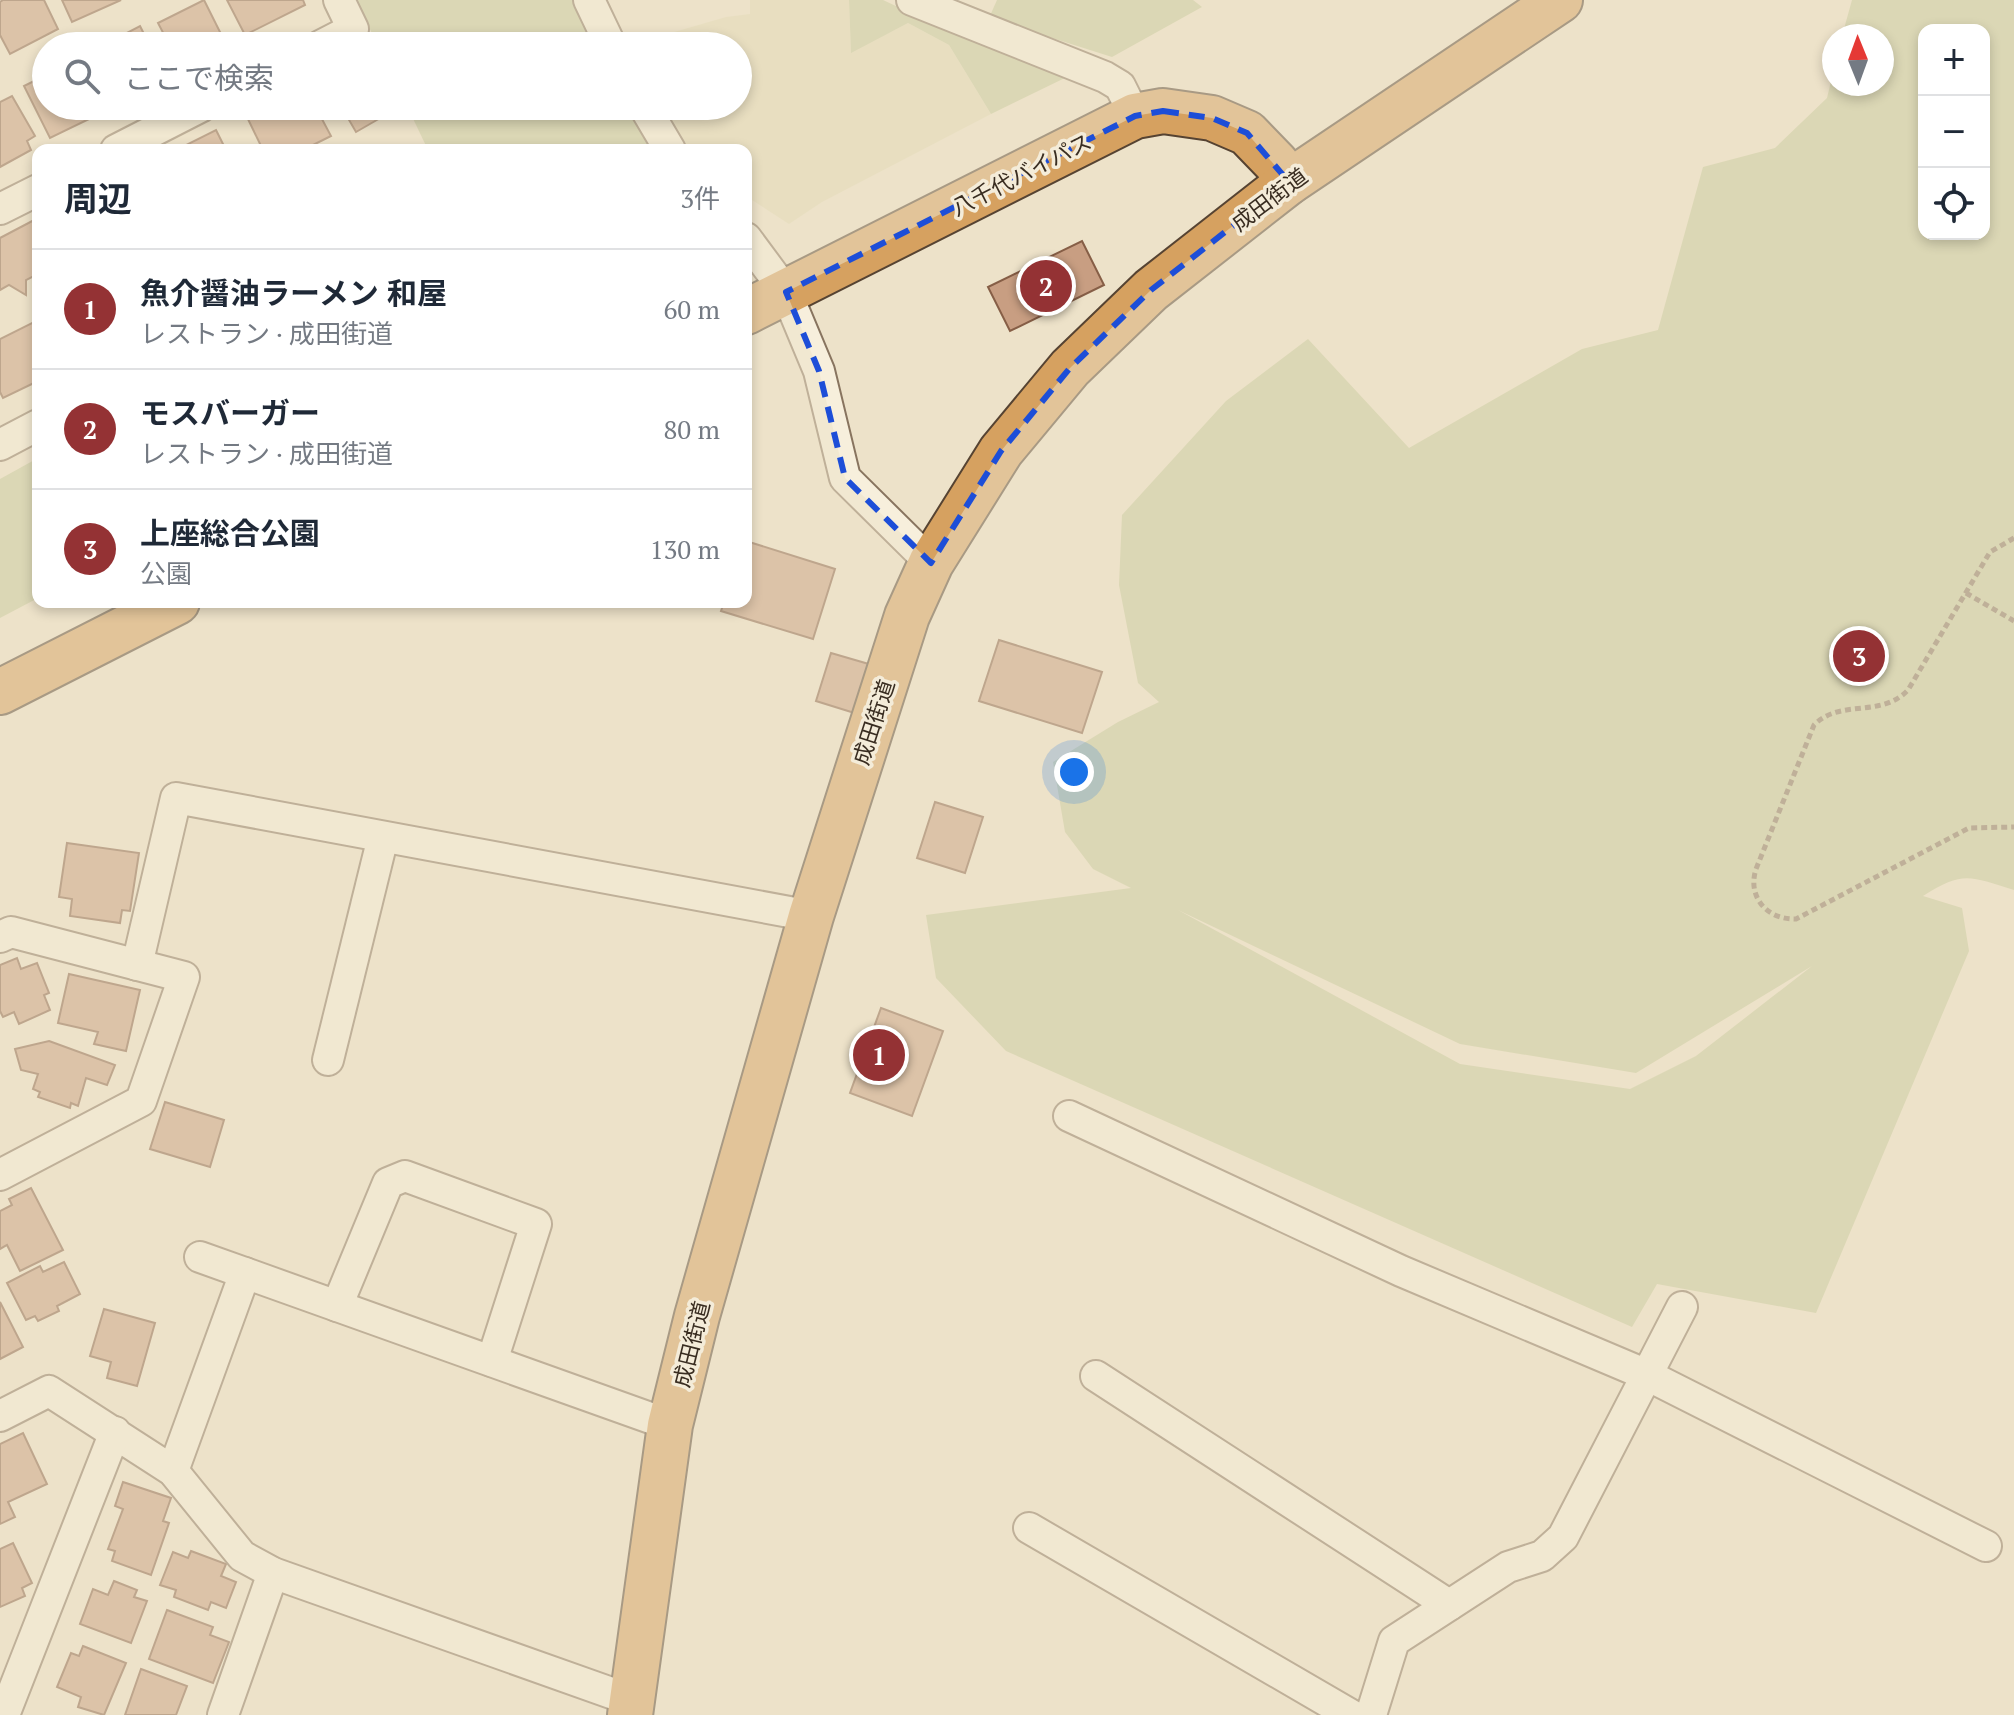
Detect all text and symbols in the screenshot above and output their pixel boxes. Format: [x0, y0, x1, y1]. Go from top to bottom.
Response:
north arrow [1822, 24, 1894, 96]
map controls [1918, 24, 1990, 240]
button: + [1918, 24, 1990, 96]
search box [32, 32, 752, 120]
icon: search [60, 54, 104, 98]
text: ここで検索 [124, 58, 274, 98]
button: − [1918, 96, 1990, 168]
street label: 八千代バイパス [946, 126, 1096, 222]
street label: 成田街道 [1225, 161, 1313, 237]
button: locate [1918, 168, 1990, 240]
text: 周辺 [64, 176, 132, 221]
text: 3件 [680, 181, 720, 215]
pin: 2 [1020, 256, 1072, 316]
text: 魚介醤油ラーメン 和屋 [140, 273, 447, 313]
text: 1 [83, 292, 97, 326]
text: 60 m [664, 292, 720, 326]
text: レストラン · 成田街道 [140, 316, 393, 350]
text: モスバーガー [140, 393, 320, 433]
text: 2 [83, 412, 97, 446]
text: 80 m [664, 412, 720, 446]
text: レストラン · 成田街道 [140, 436, 393, 470]
text: 上座総合公園 [140, 513, 320, 553]
text: 3 [83, 532, 97, 566]
text: 130 m [650, 532, 720, 566]
text: 公園 [140, 556, 192, 590]
pin: 3 [1833, 626, 1885, 686]
street label: 成田街道 [846, 676, 900, 768]
your location [1054, 752, 1094, 792]
pin: 1 [853, 1025, 905, 1085]
street label: 成田街道 [666, 1298, 716, 1390]

